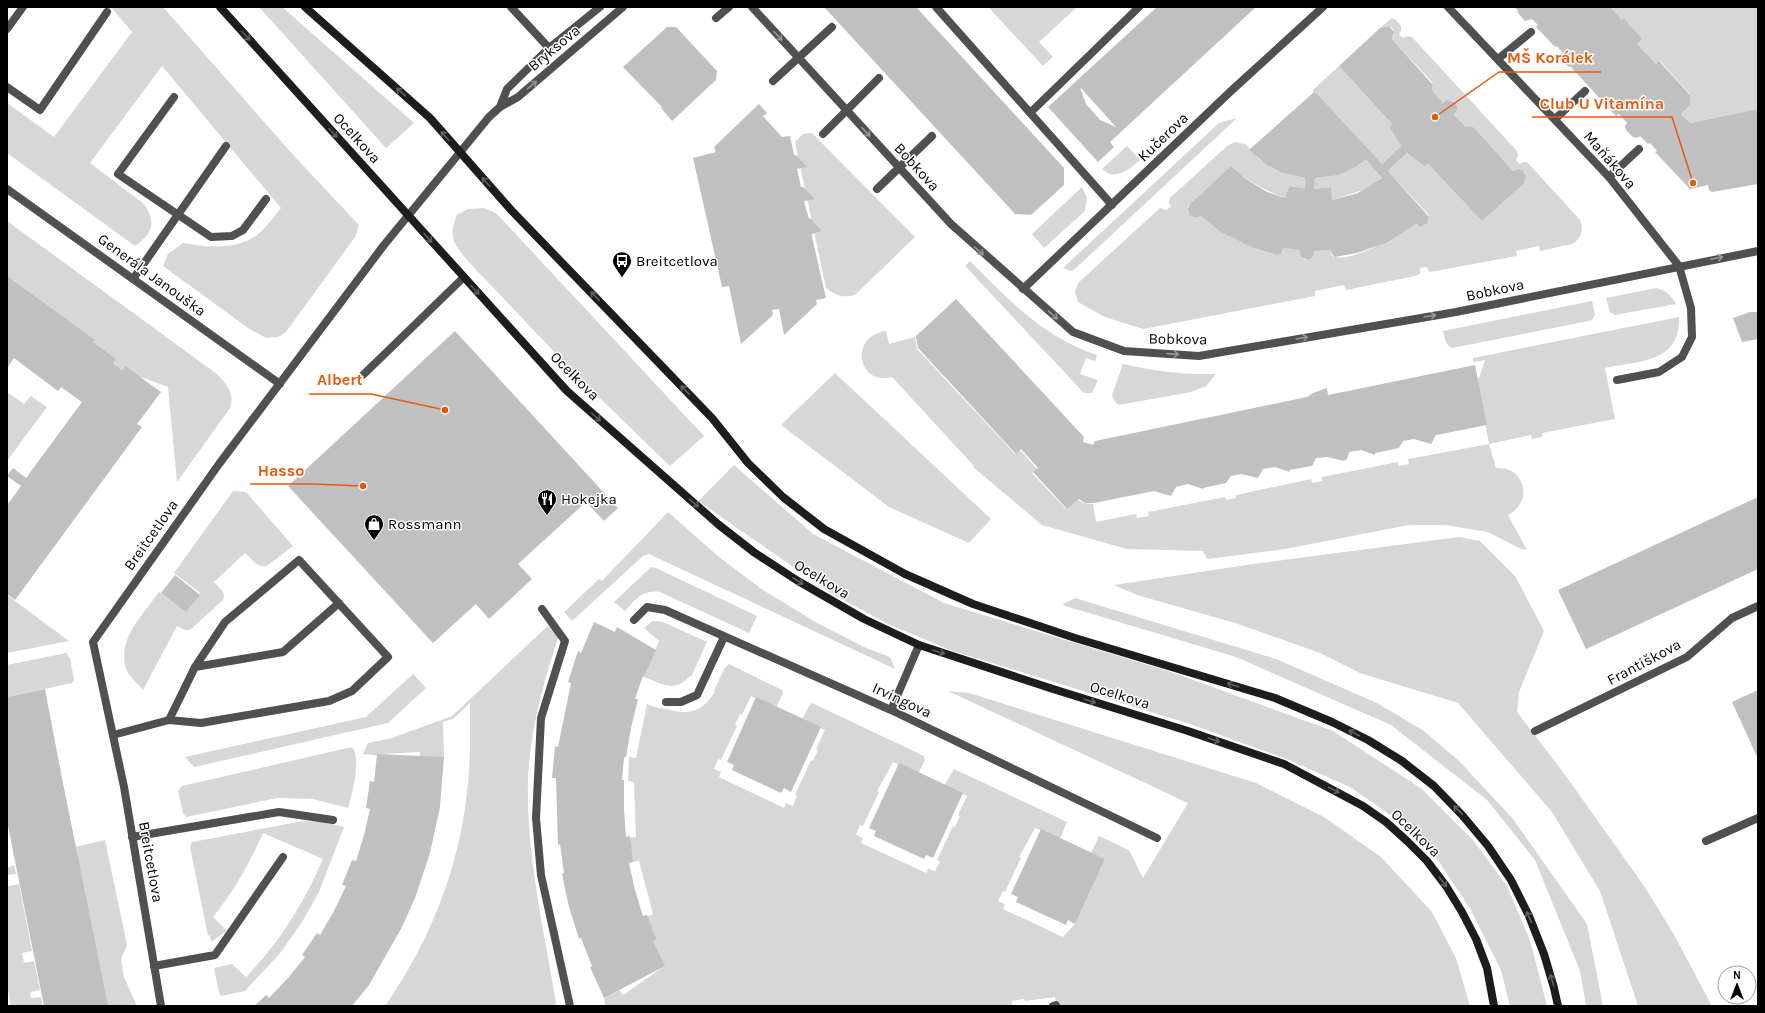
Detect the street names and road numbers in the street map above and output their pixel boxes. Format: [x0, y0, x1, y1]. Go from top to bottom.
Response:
street label: Bryksova [524, 21, 584, 75]
street label: Ocelkova [330, 109, 384, 167]
street label: Kučerova [1134, 109, 1192, 165]
street label: Maňákova [1580, 127, 1640, 193]
street label: Bobkova [891, 139, 943, 195]
street label: Generála Janouška [95, 230, 209, 320]
street label: Bobkova [1464, 275, 1526, 305]
street label: Bobkova [1148, 329, 1208, 349]
street label: Ocelkova [547, 348, 603, 404]
street label: Breitcetlova [120, 496, 182, 574]
street label: Ocelkova [791, 555, 853, 603]
street label: Františkova [1604, 635, 1684, 689]
street label: Ocelkova [1088, 677, 1152, 713]
street label: Irvingova [870, 678, 934, 722]
street label: Ocelkova [1388, 805, 1444, 861]
street label: Breitcetlova [135, 820, 167, 904]

